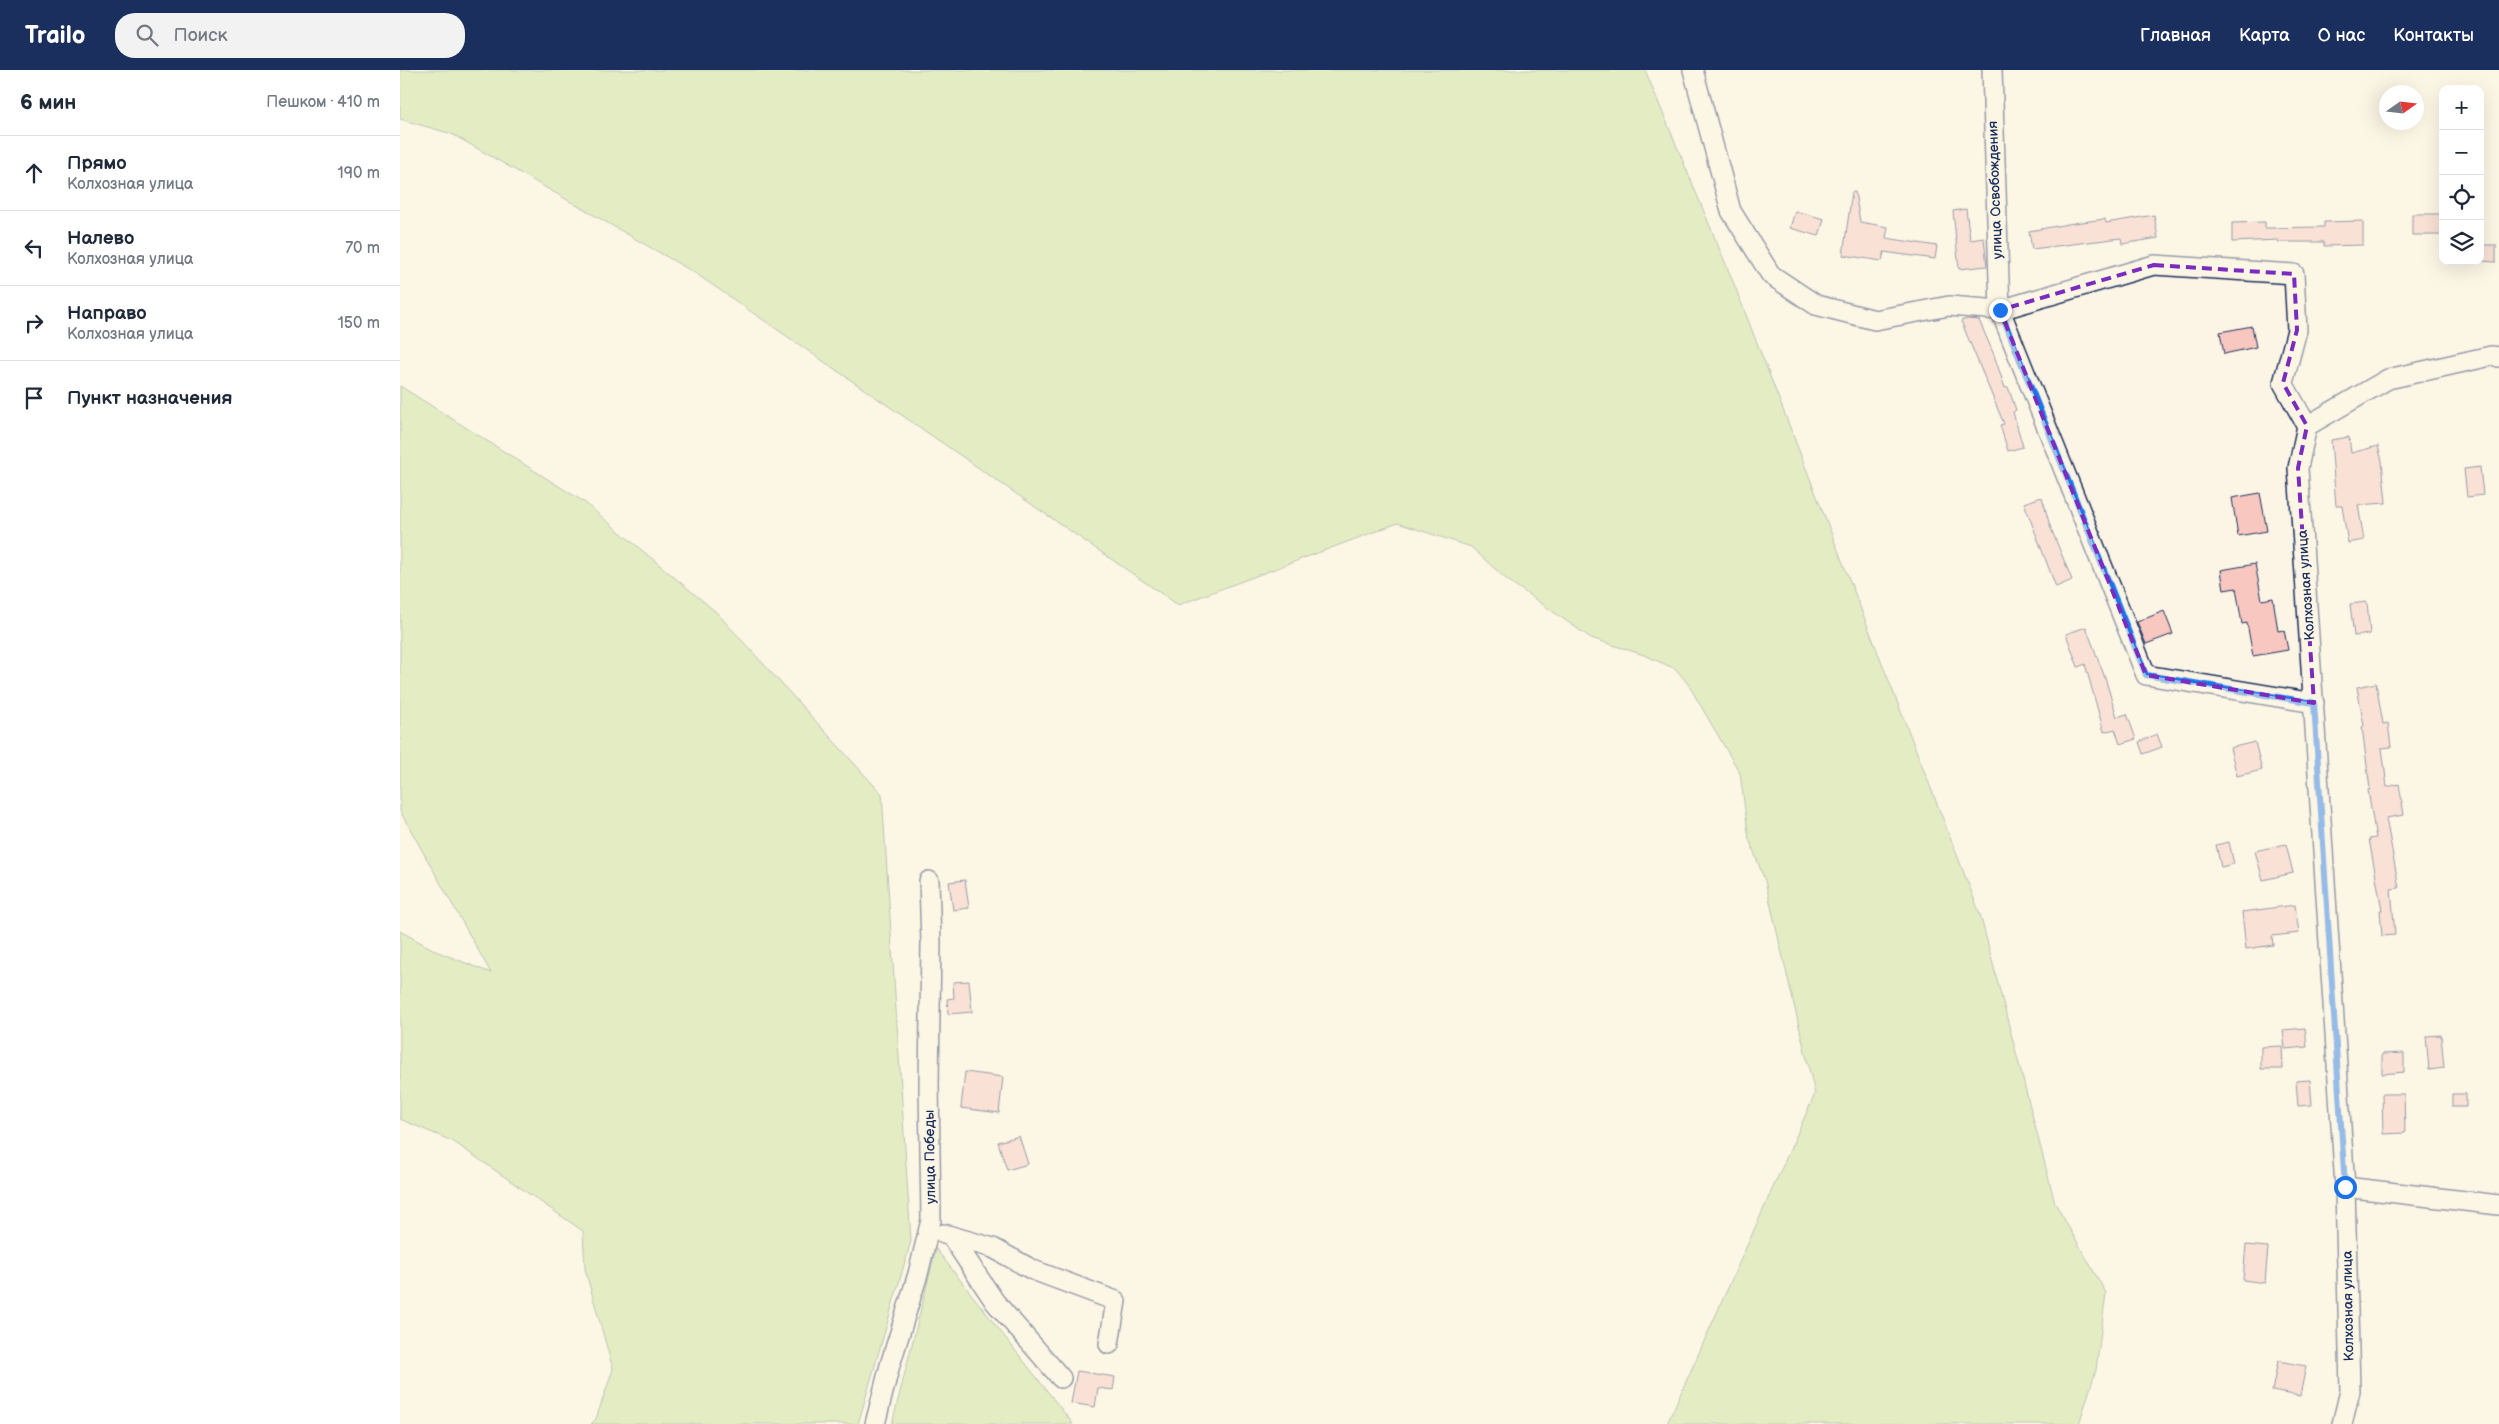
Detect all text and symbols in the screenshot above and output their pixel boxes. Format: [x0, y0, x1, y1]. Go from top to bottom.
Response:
search box [115, 13, 465, 58]
text: Trailo [25, 21, 85, 50]
icon: search [133, 21, 161, 49]
text: Поиск [173, 24, 228, 47]
text: Главная [2140, 25, 2211, 46]
text: Карта [2239, 25, 2290, 46]
text: О нас [2318, 25, 2365, 46]
text: Контакты [2393, 25, 2474, 46]
north arrow [2379, 85, 2424, 130]
map controls [2439, 85, 2484, 265]
button: + [2439, 85, 2484, 130]
text: 6 мин [20, 90, 76, 115]
text: Пешком · 410 m [266, 93, 380, 112]
street label: улица Освобождения [1984, 120, 2006, 259]
button: − [2439, 130, 2484, 175]
text: Прямо [67, 152, 127, 175]
icon: ahead [20, 159, 48, 187]
text: 190 m [338, 164, 380, 183]
text: Колхозная улица [67, 175, 194, 194]
button: locate [2439, 175, 2484, 220]
button: layers [2439, 220, 2484, 265]
text: Налево [67, 227, 134, 250]
icon: left [20, 234, 48, 262]
text: 70 m [345, 239, 380, 258]
text: Колхозная улица [67, 250, 194, 269]
route end [1989, 299, 2012, 322]
text: Направо [67, 302, 147, 325]
icon: right [20, 309, 48, 337]
text: 150 m [338, 314, 380, 333]
text: Колхозная улица [67, 325, 194, 344]
icon: arrive [20, 384, 48, 412]
text: Пункт назначения [67, 387, 232, 410]
street label: Колхозная улица [2294, 528, 2318, 641]
street label: улица Победы [921, 1110, 939, 1204]
route start [2334, 1176, 2357, 1199]
street label: Колхозная улица [2339, 1250, 2357, 1362]

